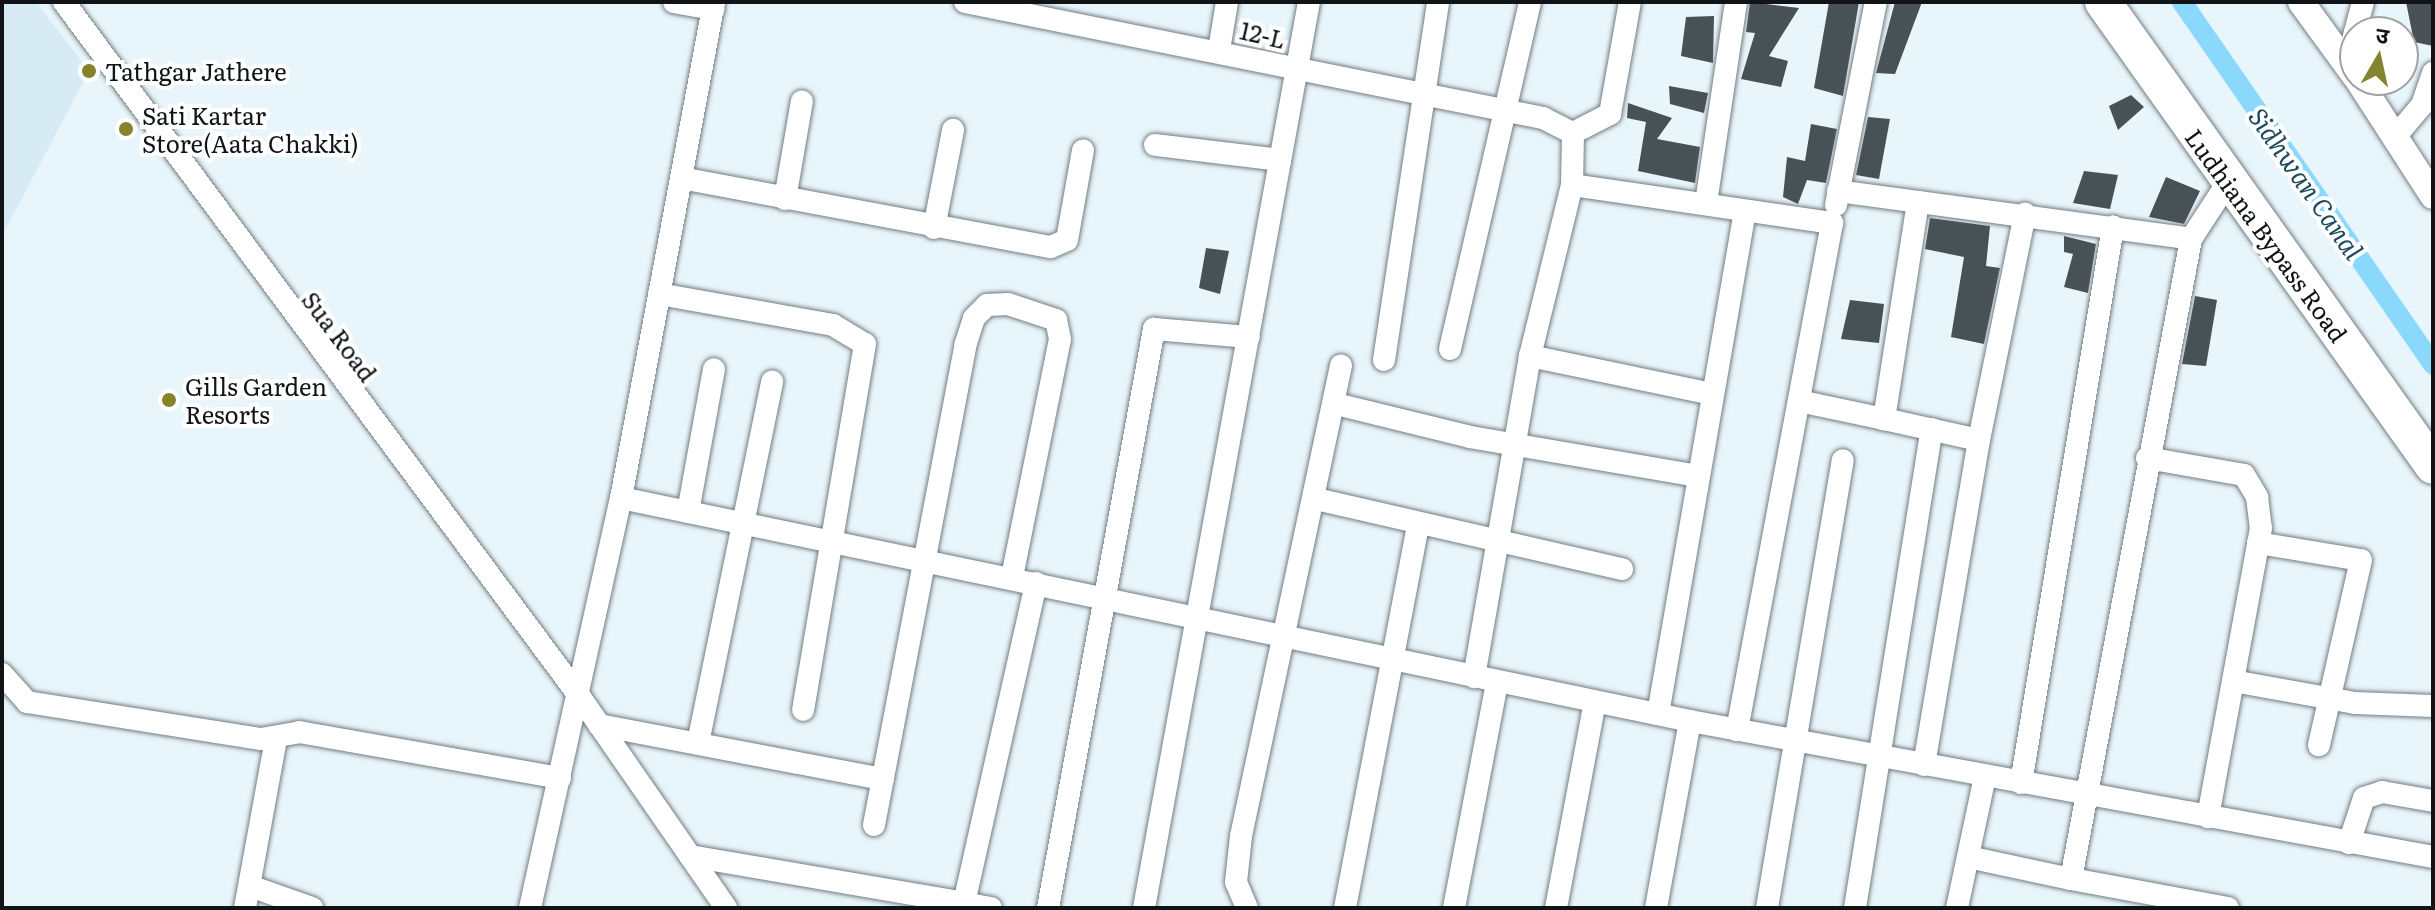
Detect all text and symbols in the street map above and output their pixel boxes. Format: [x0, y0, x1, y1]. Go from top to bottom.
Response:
street label: 12-L [1237, 15, 1289, 53]
north arrow [2339, 16, 2419, 96]
text: उ [2374, 16, 2391, 51]
place label: Tathgar Jathere [105, 57, 287, 85]
marker: Tathgar Jathere [80, 62, 98, 80]
place label: Sati Kartar Store(Aata Chakki) [142, 101, 359, 157]
water label: Sidhwan Canal [2243, 101, 2371, 265]
marker: Sati Kartar Store(Aata Chakki) [117, 120, 135, 138]
street label: Ludhiana Bypass Road [2180, 123, 2354, 347]
street label: Sua Road [297, 285, 383, 387]
place label: Gills Garden Resorts [185, 372, 327, 428]
marker: Gills Garden Resorts [160, 391, 178, 409]

